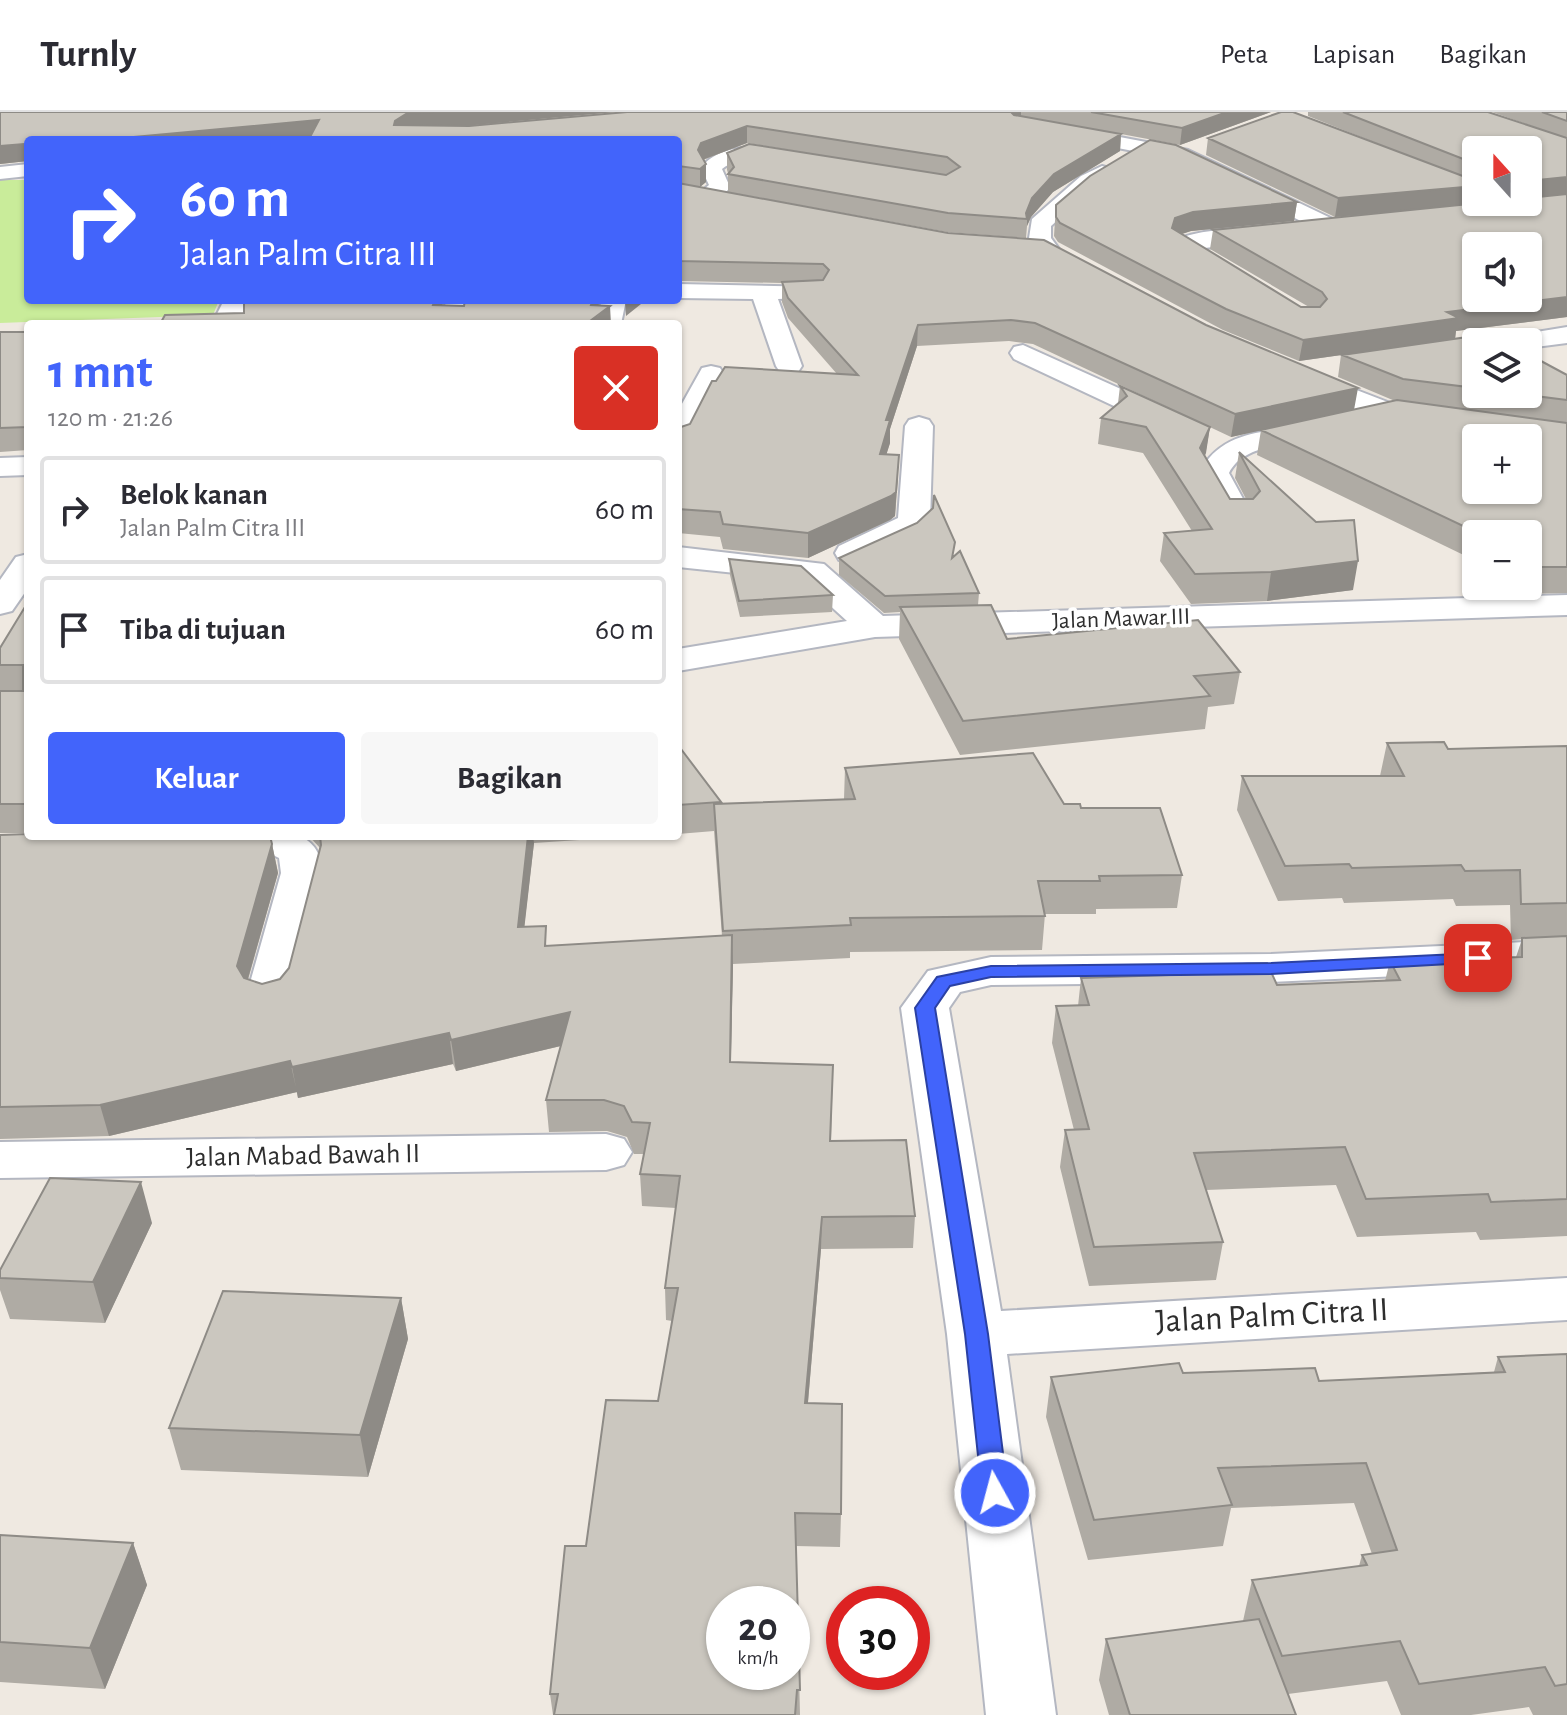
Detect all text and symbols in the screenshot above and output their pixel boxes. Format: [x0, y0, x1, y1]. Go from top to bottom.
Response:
text: Turnly [40, 36, 136, 74]
text: Peta [1220, 41, 1268, 69]
text: Lapisan [1312, 41, 1395, 69]
text: Bagikan [1439, 41, 1527, 69]
north arrow [1462, 136, 1542, 216]
map controls [1462, 136, 1542, 600]
icon: right [48, 168, 152, 272]
text: 60 m [180, 171, 290, 227]
button: sound [1462, 232, 1542, 312]
text: Jalan Palm Citra III [180, 236, 437, 272]
button: layers [1462, 328, 1542, 408]
button: close [574, 346, 658, 430]
text: 1 mnt [48, 349, 153, 397]
text: 120 m · 21:26 [48, 405, 173, 431]
button: + [1462, 424, 1542, 504]
text: Belok kanan [120, 480, 268, 510]
icon: right [52, 488, 96, 532]
text: 60 m [595, 495, 654, 525]
text: Jalan Palm Citra III [120, 515, 305, 541]
button: − [1462, 520, 1542, 600]
street label: Jalan Mawar III [1051, 605, 1191, 633]
icon: arrive [52, 608, 96, 652]
text: Tiba di tujuan [120, 615, 286, 645]
text: 60 m [595, 615, 654, 645]
button: Keluar [48, 732, 345, 824]
button: Bagikan [361, 732, 658, 824]
pin [1444, 924, 1512, 992]
icon: arrive [1456, 936, 1500, 980]
street label: Jalan Mabad Bawah II [186, 1140, 420, 1172]
street label: Jalan Palm Citra II [1155, 1293, 1389, 1339]
position arrow [953, 1451, 1037, 1535]
speed limit sign: 30 [826, 1586, 930, 1690]
text: 20 [738, 1608, 778, 1648]
text: km/h [737, 1648, 779, 1668]

